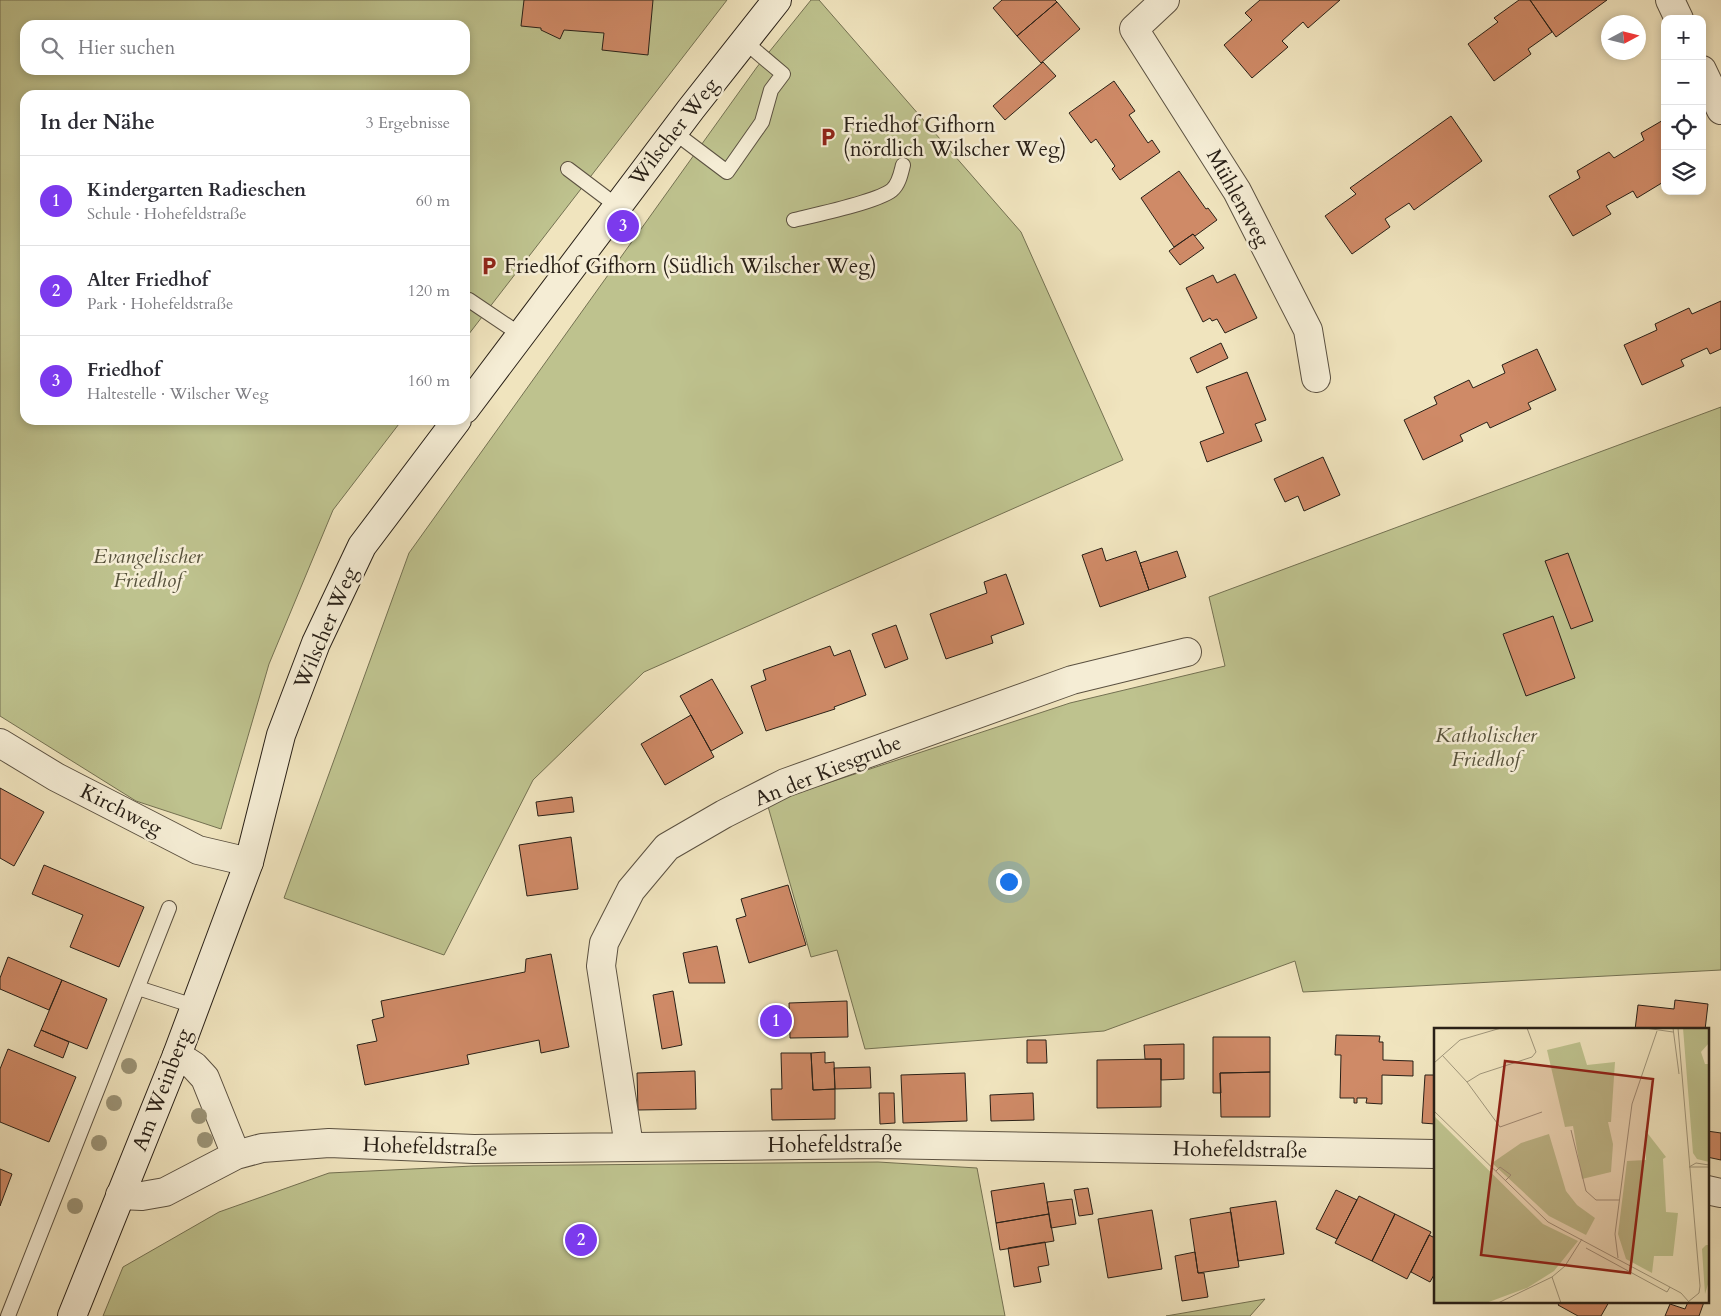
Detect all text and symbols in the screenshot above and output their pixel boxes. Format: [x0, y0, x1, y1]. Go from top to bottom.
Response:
north arrow [1601, 15, 1646, 60]
map controls [1661, 15, 1706, 195]
button: + [1661, 15, 1706, 60]
search box [20, 20, 470, 75]
icon: search [38, 34, 66, 62]
text: Hier suchen [78, 35, 175, 61]
button: − [1661, 60, 1706, 105]
street label: Wilscher Weg [622, 72, 726, 193]
button: locate [1661, 105, 1706, 150]
text: In der Nähe [40, 108, 155, 137]
place label: Friedhof Gifhorn (nördlich Wilscher Weg) [843, 111, 1066, 164]
text: 3 Ergebnisse [365, 112, 450, 134]
parking icon: Friedhof Gifhorn (nördlich Wilscher Weg) [817, 126, 839, 148]
street label: Mühlenweg [1199, 144, 1277, 252]
button: layers [1661, 150, 1706, 195]
text: Kindergarten Radieschen [87, 177, 306, 203]
text: 1 [52, 190, 60, 212]
text: 60 m [416, 190, 450, 212]
text: Schule · Hohefeldstraße [87, 203, 247, 225]
pin: 3 [607, 207, 639, 245]
place label: Friedhof Gifhorn (Südlich Wilscher Weg) [504, 252, 877, 281]
parking icon: Friedhof Gifhorn (Südlich Wilscher Weg) [478, 255, 500, 277]
text: Alter Friedhof [87, 267, 208, 293]
text: 2 [52, 280, 60, 302]
text: 120 m [408, 280, 450, 302]
text: Park · Hohefeldstraße [87, 293, 233, 315]
text: Friedhof [87, 357, 160, 383]
text: 3 [52, 370, 60, 392]
text: 160 m [408, 370, 450, 392]
text: Haltestelle · Wilscher Weg [87, 383, 268, 405]
park label: Evangelischer Friedhof [93, 542, 204, 595]
street label: Wilscher Weg [287, 562, 365, 694]
park label: Katholischer Friedhof [1435, 721, 1538, 774]
street label: An der Kiesgrube [750, 728, 906, 814]
street label: Kirchweg [75, 777, 167, 843]
your location [996, 869, 1022, 895]
pin: 1 [760, 1002, 792, 1040]
street label: Am Weinberg [125, 1024, 199, 1155]
inset map [1434, 1028, 1708, 1304]
street label: Hohefeldstraße [362, 1130, 498, 1164]
street label: Hohefeldstraße [768, 1131, 902, 1160]
street label: Hohefeldstraße [1172, 1134, 1308, 1166]
pin: 2 [565, 1221, 597, 1259]

